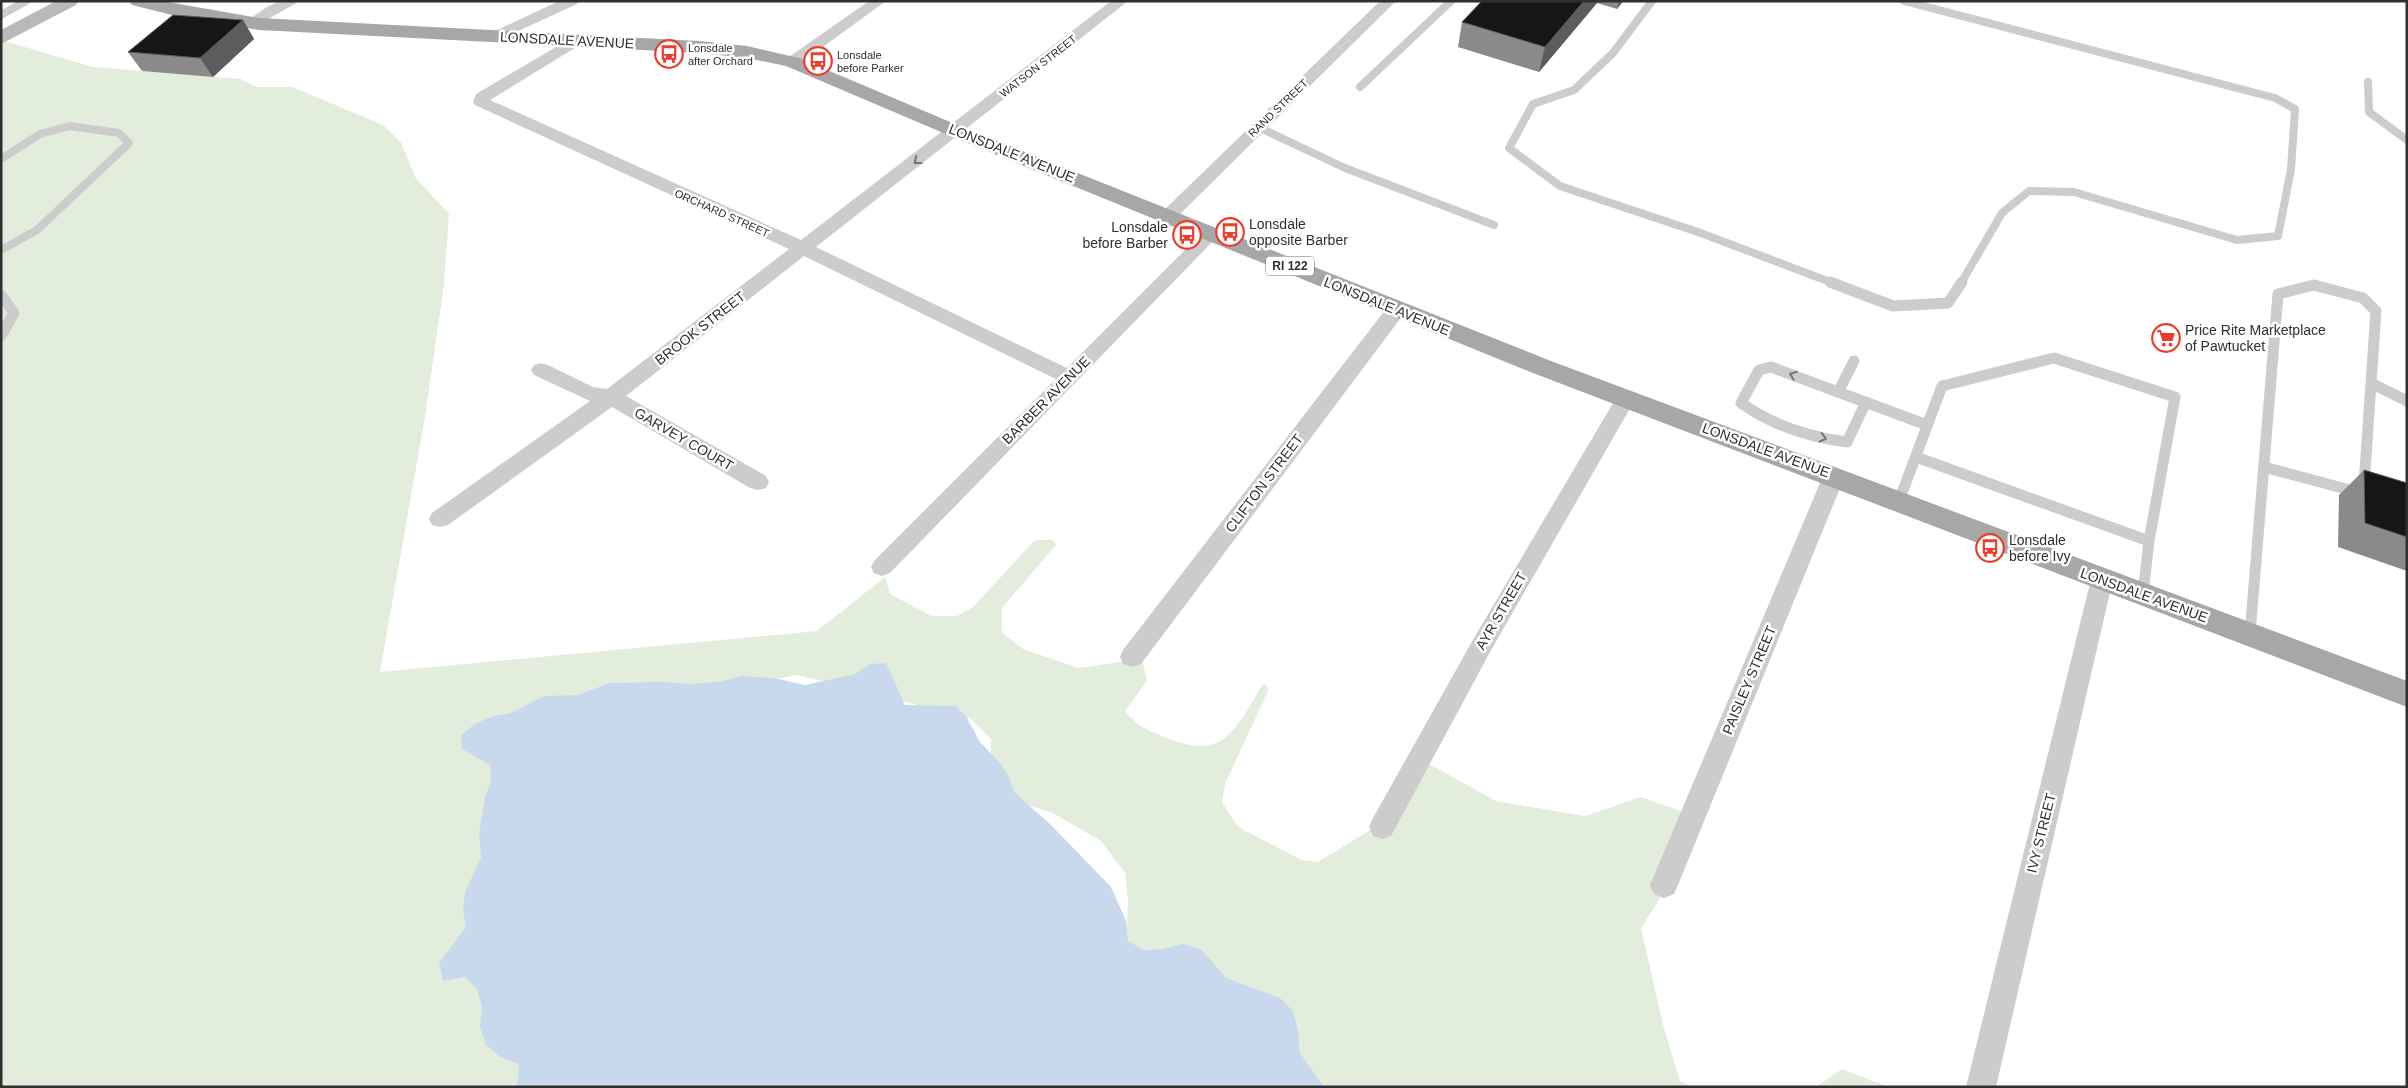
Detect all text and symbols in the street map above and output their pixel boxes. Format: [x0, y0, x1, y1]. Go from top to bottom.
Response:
street label: LONSDALE AVENUE [499, 28, 635, 52]
street label: WATSON STREET [997, 32, 1079, 100]
bus stop icon: Lonsdale after Orchard [654, 39, 684, 69]
place label: Lonsdale after Orchard [688, 42, 753, 67]
bus stop icon: Lonsdale before Parker [803, 46, 833, 76]
place label: Lonsdale before Parker [837, 49, 904, 74]
street label: RAND STREET [1246, 77, 1310, 139]
street label: LONSDALE AVENUE [947, 120, 1077, 186]
one-way arrow [914, 155, 923, 163]
street label: ORCHARD STREET [673, 187, 771, 239]
place label: Lonsdale opposite Barber [1249, 216, 1348, 248]
bus stop icon: Lonsdale opposite Barber [1215, 217, 1245, 247]
place label: Lonsdale before Barber [1082, 219, 1168, 251]
bus stop icon: Lonsdale before Barber [1172, 220, 1202, 250]
road number: RI 122 [1266, 256, 1314, 276]
street label: LONSDALE AVENUE [1322, 273, 1452, 339]
street label: BROOK STREET [652, 288, 748, 368]
place label: Price Rite Marketplace of Pawtucket [2185, 322, 2326, 354]
supermarket icon: Price Rite Marketplace of Pawtucket [2151, 323, 2181, 353]
street label: BARBER AVENUE [999, 353, 1093, 447]
one-way arrow [1789, 371, 1797, 381]
street label: GARVEY COURT [632, 404, 737, 474]
street label: LONSDALE AVENUE [1700, 420, 1832, 480]
street label: CLIFTON STREET [1222, 430, 1306, 535]
one-way arrow [1818, 432, 1827, 443]
place label: Lonsdale before Ivy [2009, 532, 2070, 564]
bus stop icon: Lonsdale before Ivy [1975, 533, 2005, 563]
street label: LONSDALE AVENUE [2078, 565, 2210, 625]
street label: AYR STREET [1472, 569, 1530, 653]
street label: PAISLEY STREET [1719, 623, 1779, 737]
street label: IVY STREET [2023, 791, 2059, 874]

